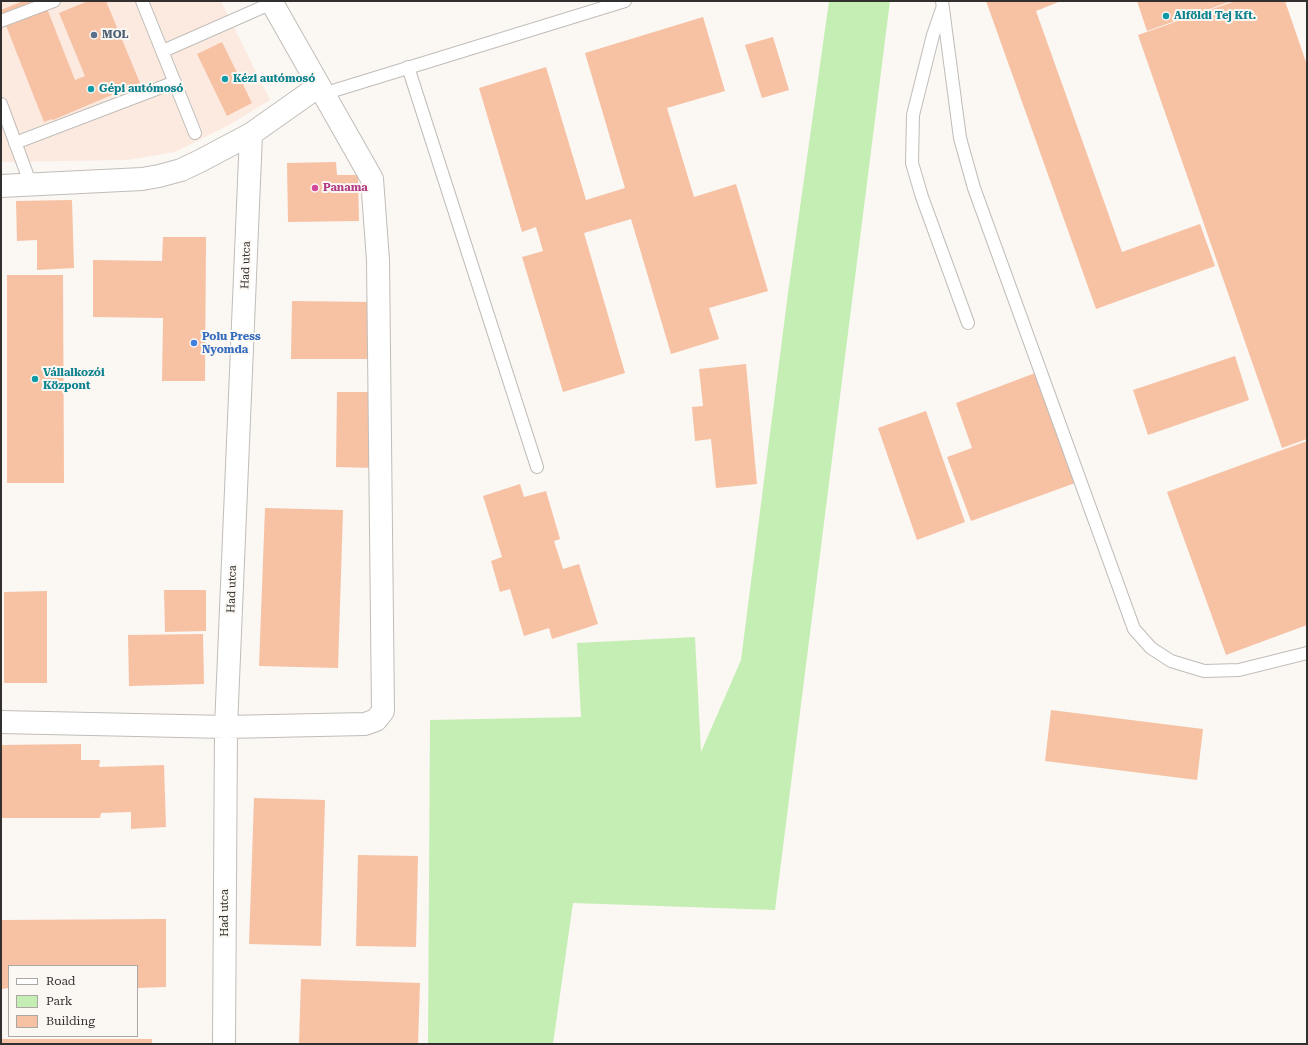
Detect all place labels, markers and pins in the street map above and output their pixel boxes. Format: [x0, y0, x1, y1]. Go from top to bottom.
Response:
place label: Alföldi Tej Kft. [1174, 9, 1256, 23]
marker: Alföldi Tej Kft. [1161, 11, 1171, 21]
place label: MOL [102, 28, 129, 42]
marker: MOL [89, 30, 99, 40]
place label: Kézi autómosó [233, 72, 315, 86]
marker: Kézi autómosó [220, 74, 230, 84]
place label: Gépi autómosó [99, 82, 183, 96]
marker: Gépi autómosó [86, 84, 96, 94]
place label: Panama [323, 181, 368, 195]
marker: Panama [310, 183, 320, 193]
place label: Polu Press Nyomda [202, 330, 261, 356]
marker: Polu Press Nyomda [189, 338, 199, 348]
place label: Vállalkozói Központ [43, 366, 105, 392]
marker: Vállalkozói Központ [30, 374, 40, 384]

